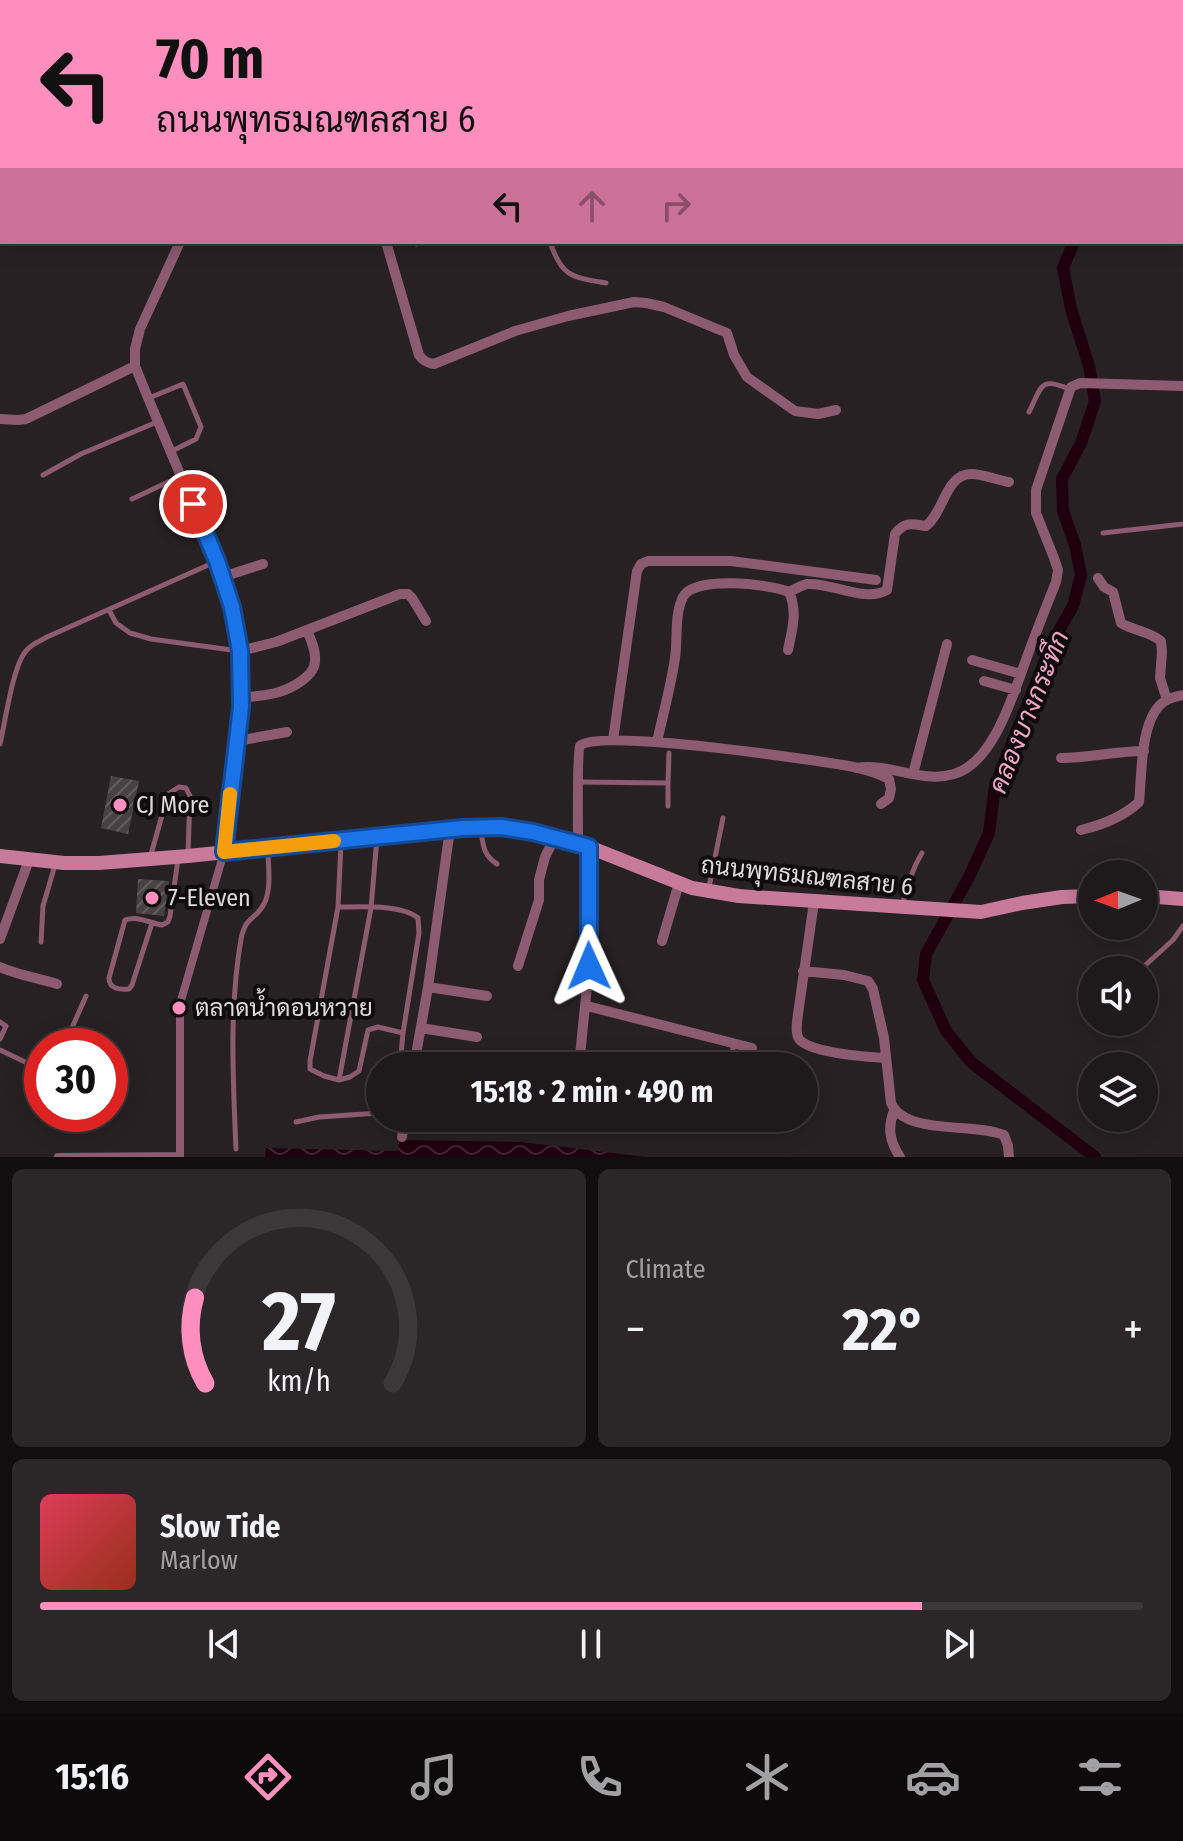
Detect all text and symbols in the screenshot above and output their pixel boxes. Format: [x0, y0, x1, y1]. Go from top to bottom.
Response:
text: 70 m [156, 26, 264, 93]
icon: left [24, 32, 128, 136]
text: ถนนพุทธมณฑลสาย 6 [156, 98, 476, 142]
icon: left [486, 184, 530, 228]
icon: ahead [570, 184, 614, 228]
icon: right [654, 184, 698, 228]
pin [159, 470, 227, 538]
icon: arrive [171, 482, 215, 526]
water label: คลองบางกระทึก [981, 626, 1076, 798]
place label: CJ More [136, 791, 209, 819]
marker: CJ More [111, 796, 129, 814]
street label: ถนนพุทธมณฑลสาย 6 [699, 851, 914, 903]
north arrow [1078, 860, 1158, 940]
map controls [1078, 860, 1158, 1132]
place label: 7-Eleven [168, 884, 251, 912]
marker: 7-Eleven [143, 889, 161, 907]
position arrow [547, 924, 631, 1008]
button: sound [1078, 956, 1158, 1036]
place label: ตลาดน้ำดอนหวาย [195, 988, 373, 1022]
marker: ตลาดน้ำดอนหวาย [170, 999, 188, 1017]
speed limit sign: 30 [24, 1028, 128, 1132]
button: layers [1078, 1052, 1158, 1132]
text: 15:18 · 2 min · 490 m [471, 1074, 713, 1110]
text: Climate [626, 1254, 706, 1285]
text: 27 [261, 1272, 336, 1372]
text: 22° [842, 1294, 926, 1366]
text: − [626, 1303, 645, 1356]
text: + [1123, 1303, 1143, 1356]
text: km/h [267, 1364, 331, 1399]
text: Slow Tide [160, 1509, 281, 1545]
text: Marlow [160, 1545, 238, 1576]
icon: previous [202, 1622, 246, 1666]
icon: pause [569, 1622, 613, 1666]
icon: next [937, 1622, 981, 1666]
icon: directions [240, 1749, 296, 1805]
icon: music [406, 1749, 462, 1805]
icon: phone [572, 1749, 628, 1805]
icon: climate [739, 1749, 795, 1805]
icon: car [905, 1749, 961, 1805]
icon: filters [1072, 1749, 1128, 1805]
text: 15:16 [55, 1755, 129, 1799]

